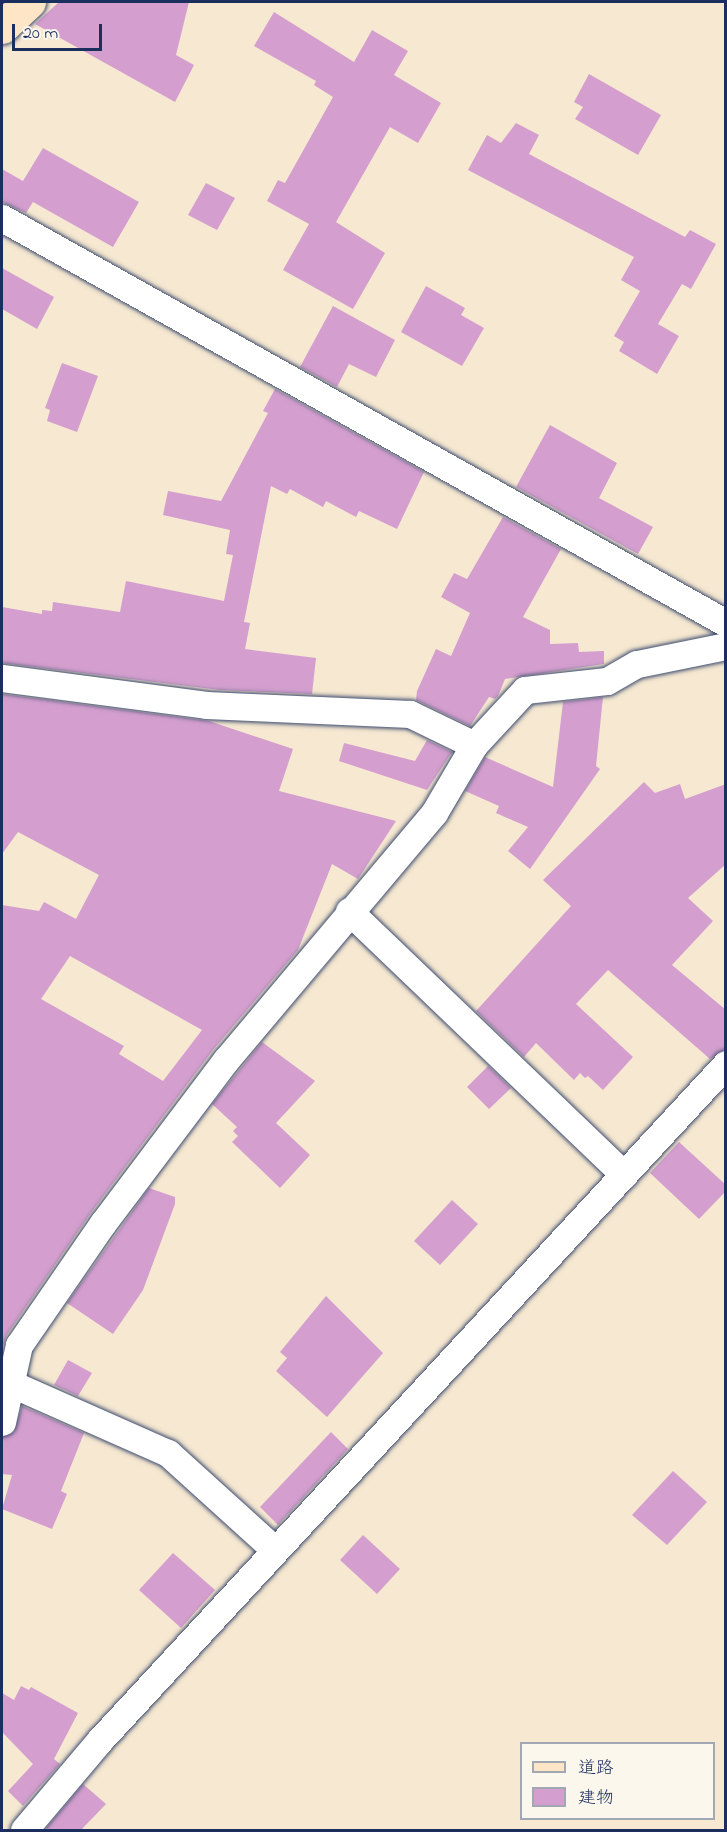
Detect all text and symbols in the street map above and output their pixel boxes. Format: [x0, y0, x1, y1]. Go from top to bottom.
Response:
scale bar [15, 12, 105, 50]
text: 20 m [23, 21, 58, 47]
legend [520, 1742, 715, 1820]
text: 道路 [578, 1756, 614, 1782]
text: 建物 [578, 1786, 614, 1812]

